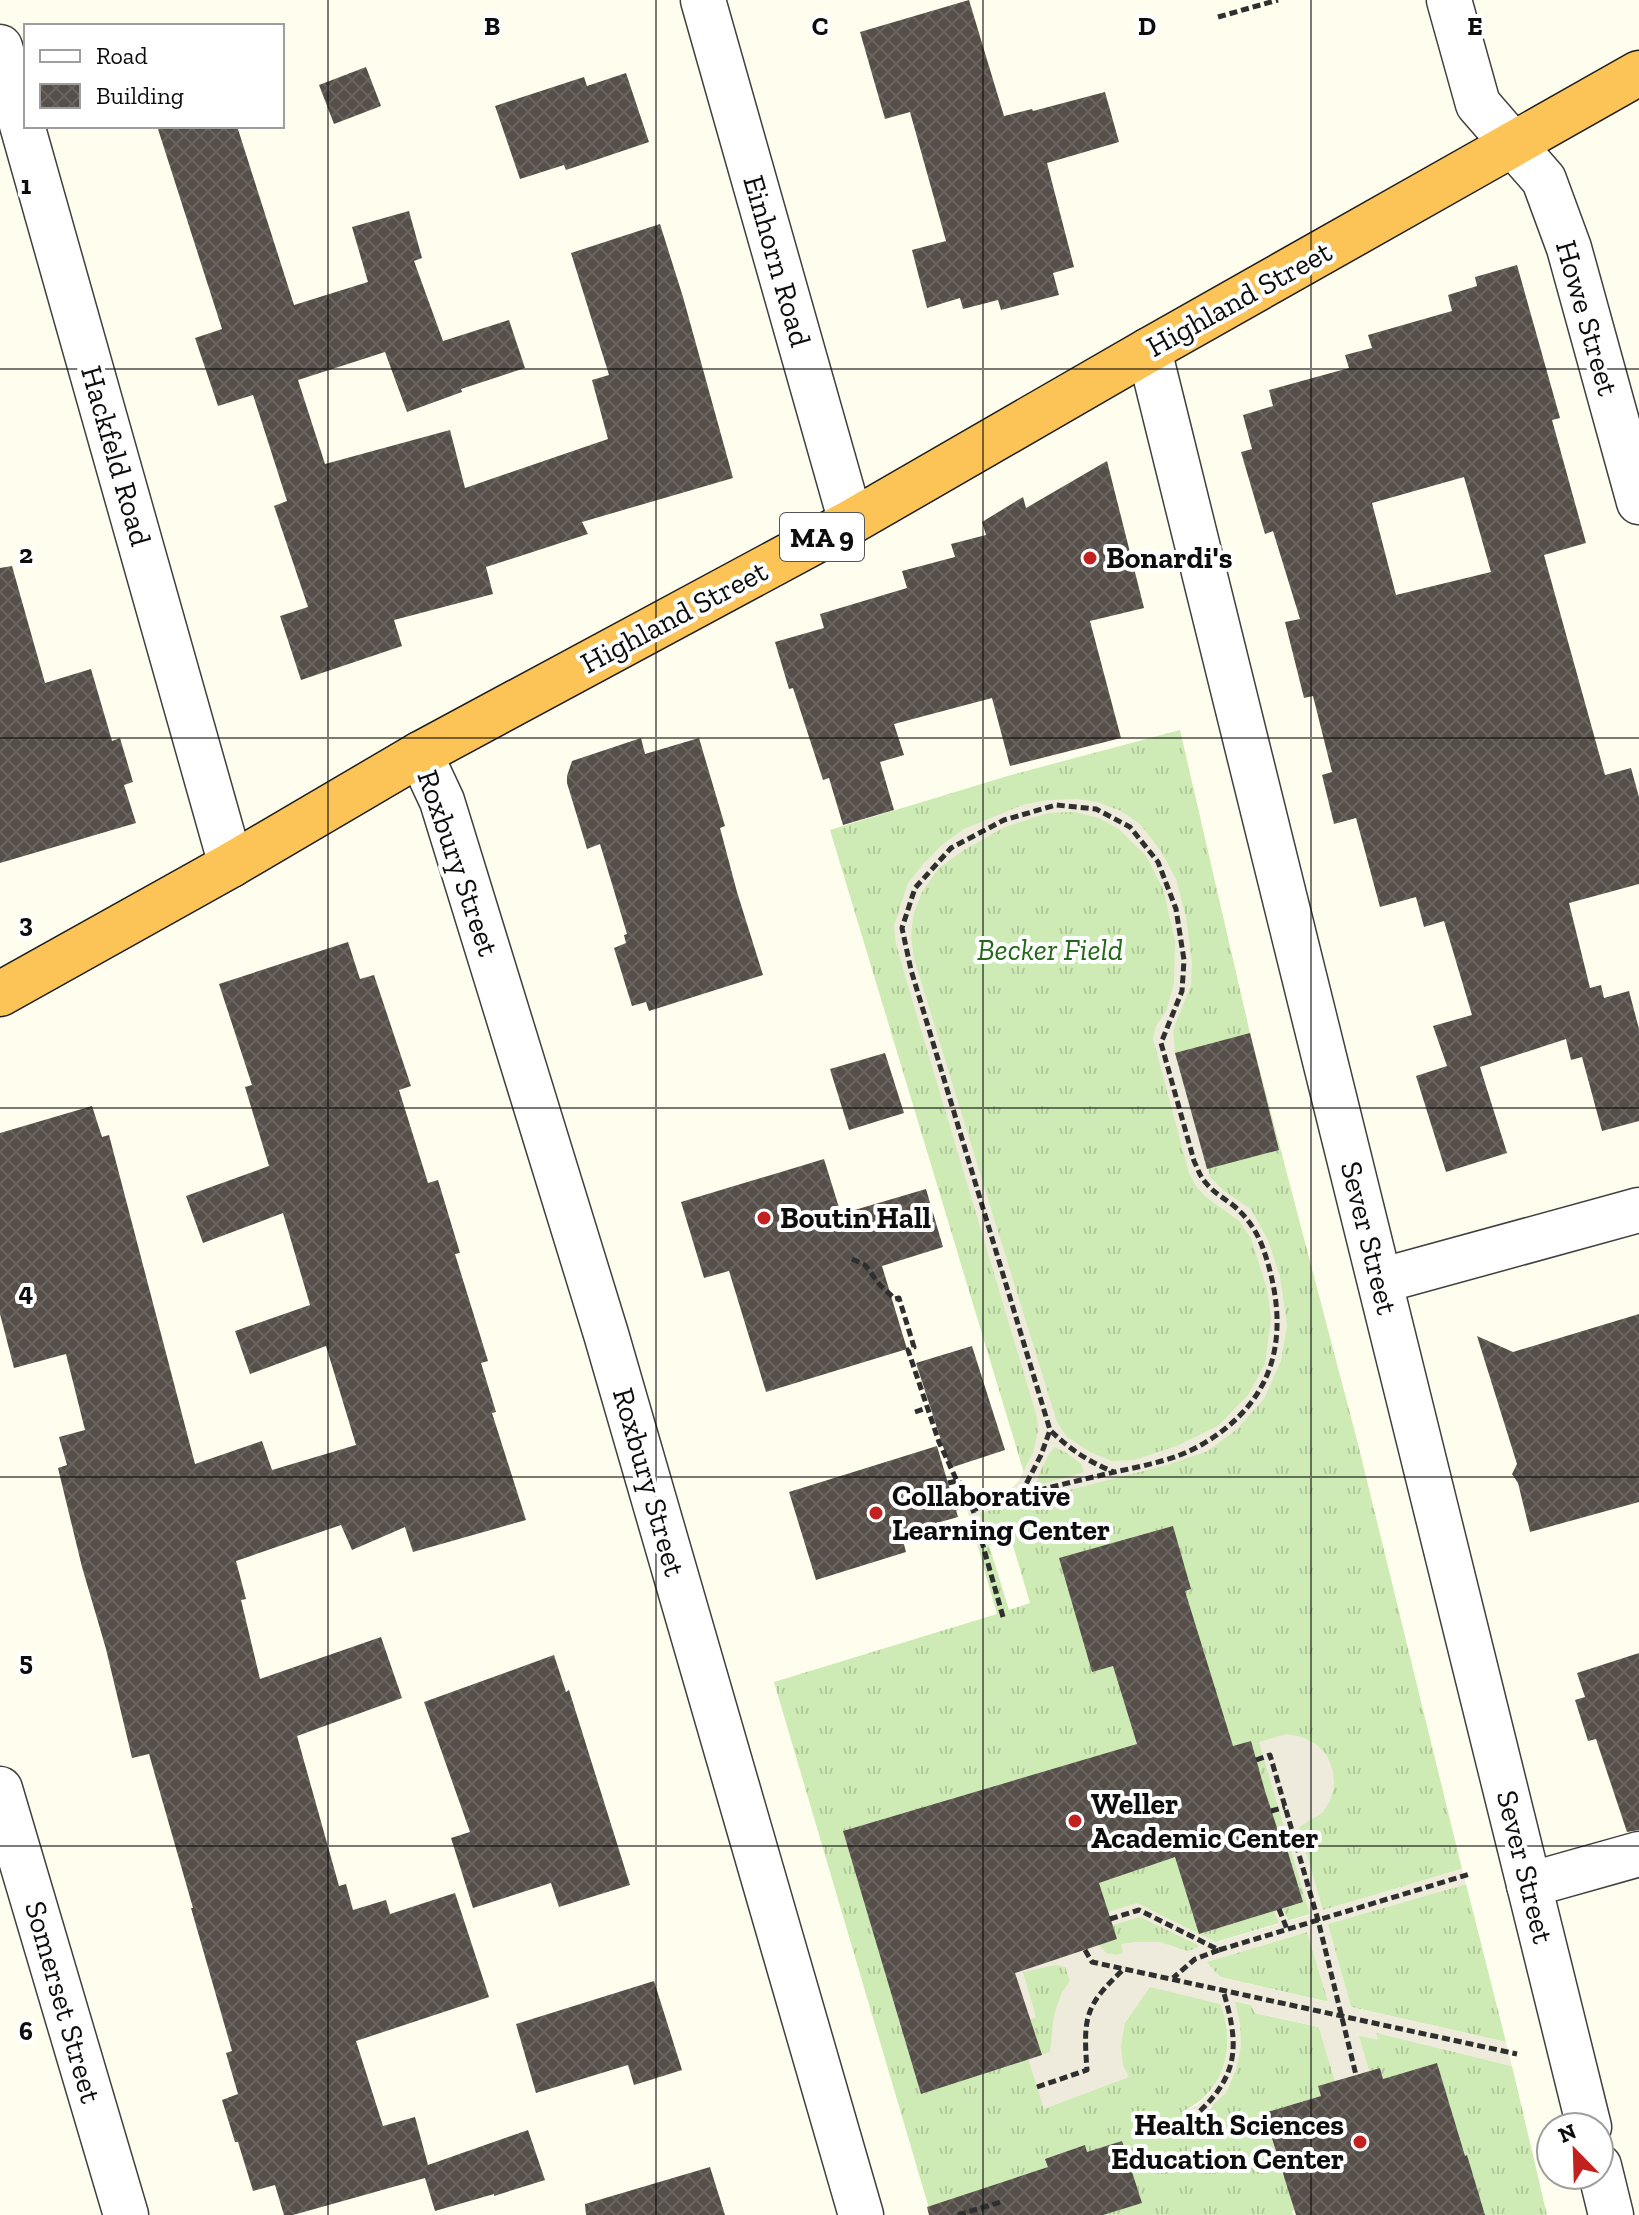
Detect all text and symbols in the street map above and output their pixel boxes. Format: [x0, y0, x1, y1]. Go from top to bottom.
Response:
text: B [484, 10, 500, 42]
text: C [812, 10, 828, 42]
text: D [1138, 10, 1156, 42]
text: E [1467, 10, 1483, 42]
legend [24, 24, 284, 128]
text: Road [96, 41, 148, 70]
text: Building [96, 81, 184, 110]
text: 1 [21, 169, 32, 201]
street label: Einhorn Road [735, 171, 819, 351]
street label: Highland Street [1140, 233, 1338, 365]
street label: Howe Street [1548, 236, 1626, 400]
street label: Hackfeld Road [73, 362, 159, 551]
road number: MA 9 [780, 513, 864, 561]
text: 2 [19, 538, 33, 570]
place label: Bonardi's [1106, 540, 1233, 576]
marker: Bonardi's [1081, 549, 1099, 567]
street label: Highland Street [574, 553, 774, 681]
street label: Roxbury Street [409, 765, 507, 961]
text: 3 [19, 907, 33, 939]
park label: Becker Field [977, 932, 1123, 968]
street label: Sever Street [1333, 1158, 1405, 1318]
place label: Boutin Hall [780, 1200, 932, 1236]
marker: Boutin Hall [755, 1209, 773, 1227]
text: 4 [19, 1276, 34, 1308]
street label: Roxbury Street [605, 1384, 693, 1580]
place label: Collaborative Learning Center [892, 1478, 1110, 1548]
marker: Collaborative Learning Center [867, 1504, 885, 1522]
text: 5 [19, 1645, 33, 1677]
place label: Weller Academic Center [1091, 1786, 1318, 1856]
street label: Sever Street [1489, 1787, 1561, 1947]
marker: Weller Academic Center [1066, 1812, 1084, 1830]
street label: Somerset Street [17, 1897, 109, 2107]
text: 6 [19, 2015, 33, 2047]
place label: Health Sciences Education Center [1111, 2107, 1344, 2177]
north arrow [1535, 2111, 1615, 2191]
text: N [1554, 2117, 1581, 2149]
marker: Health Sciences Education Center [1351, 2133, 1369, 2151]

